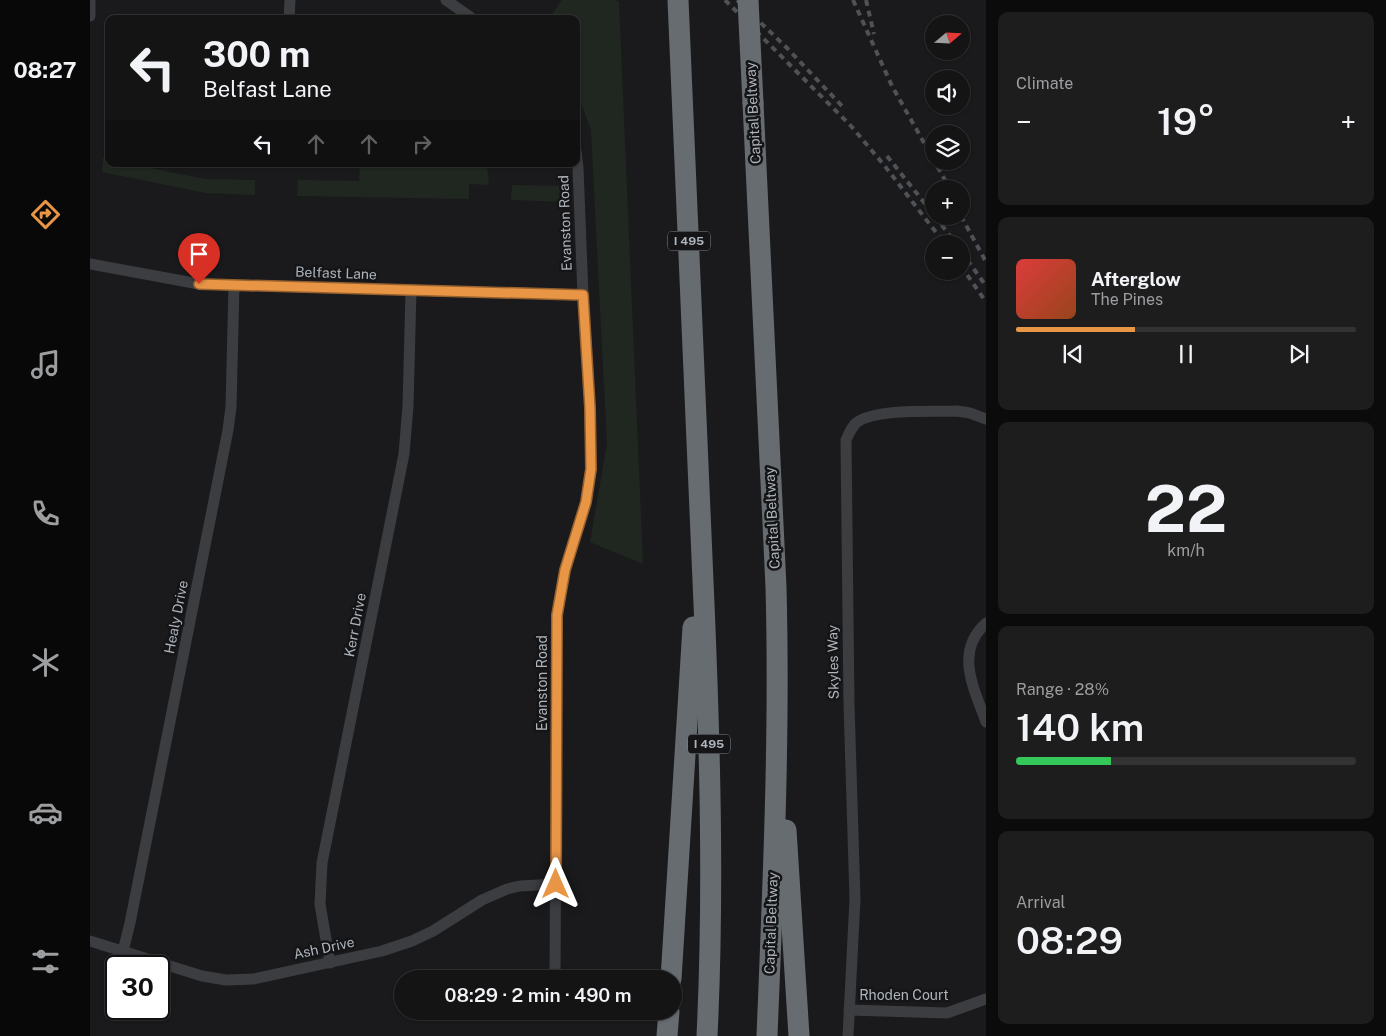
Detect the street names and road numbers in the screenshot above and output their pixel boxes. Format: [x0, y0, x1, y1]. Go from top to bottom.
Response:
street label: Capital Beltway [742, 61, 764, 164]
street label: Evanston Road [555, 175, 575, 271]
road number: I 495 [668, 232, 710, 250]
street label: Belfast Lane [295, 264, 377, 282]
street label: Capital Beltway [761, 466, 783, 569]
street label: Healy Drive [161, 579, 191, 655]
street label: Kerr Drive [341, 592, 369, 658]
street label: Skyles Way [824, 624, 842, 699]
street label: Evanston Road [534, 635, 550, 731]
road number: I 495 [688, 734, 730, 754]
street label: Capital Beltway [761, 871, 781, 974]
street label: Ash Drive [292, 934, 356, 962]
street label: Rhoden Court [859, 987, 949, 1003]

